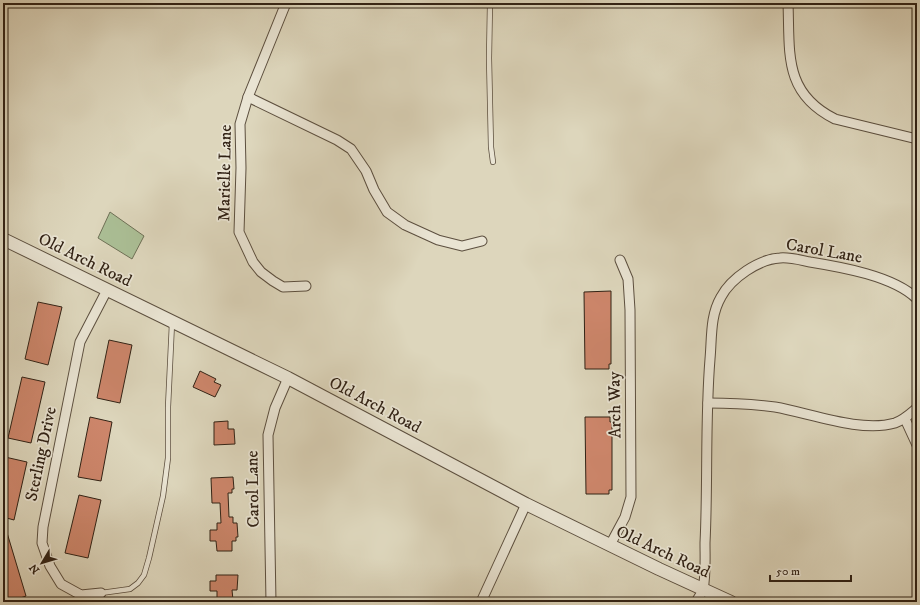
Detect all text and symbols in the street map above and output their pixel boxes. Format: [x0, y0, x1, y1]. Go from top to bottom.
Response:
street label: Marielle Lane [213, 124, 237, 222]
street label: Old Arch Road [35, 228, 136, 292]
street label: Carol Lane [784, 233, 864, 269]
street label: Arch Way [603, 371, 627, 439]
street label: Old Arch Road [325, 372, 425, 439]
street label: Sterling Drive [20, 405, 62, 503]
street label: Carol Lane [241, 450, 265, 528]
street label: Old Arch Road [612, 521, 714, 584]
north arrow [22, 543, 62, 583]
scale bar [770, 557, 851, 583]
text: N [27, 561, 43, 576]
text: 50 m [776, 564, 800, 579]

